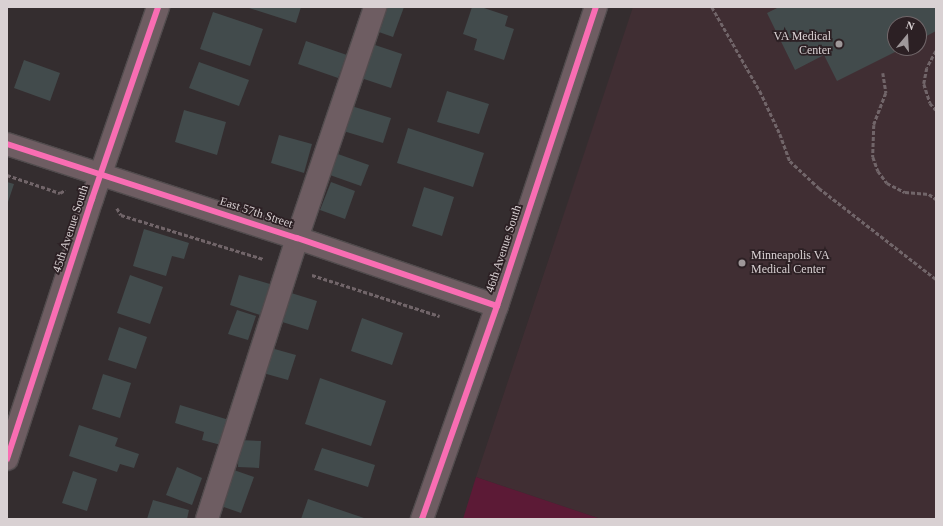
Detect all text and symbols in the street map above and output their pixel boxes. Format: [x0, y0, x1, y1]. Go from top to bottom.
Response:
north arrow [887, 16, 927, 56]
text: N [905, 19, 916, 32]
place label: VA Medical Center [773, 30, 831, 58]
marker: VA Medical Center [834, 39, 844, 49]
street label: 45th Avenue South [50, 183, 92, 275]
street label: East 57th Street [218, 194, 294, 232]
street label: 46th Avenue South [483, 203, 525, 295]
place label: Minneapolis VA Medical Center [751, 249, 830, 277]
marker: Minneapolis VA Medical Center [736, 257, 748, 269]

